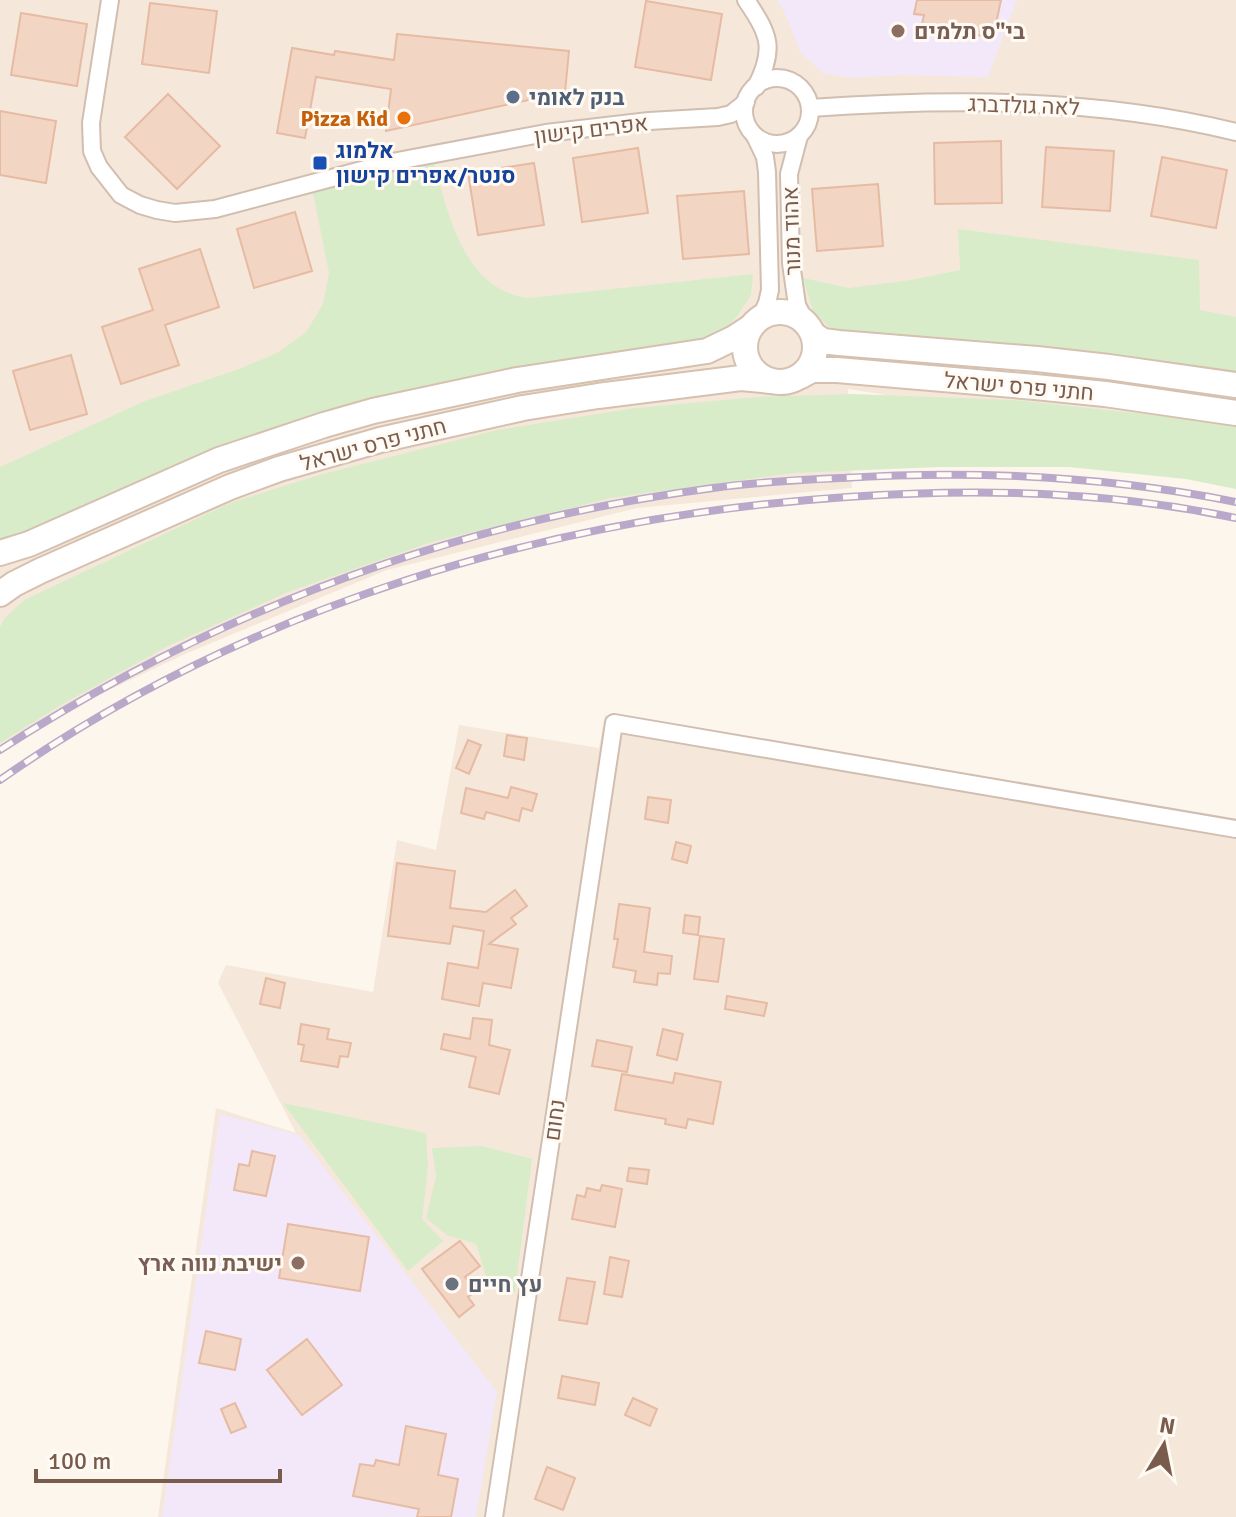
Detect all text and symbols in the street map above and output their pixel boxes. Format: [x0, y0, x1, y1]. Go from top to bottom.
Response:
place label: בי"ס תלמים [914, 18, 1025, 45]
marker: בי"ס תלמים [889, 22, 907, 40]
place label: בנק לאומי [529, 84, 625, 111]
marker: בנק לאומי [504, 88, 522, 106]
street label: לאה גולדברג [968, 90, 1080, 121]
place label: Pizza Kid [301, 105, 388, 132]
marker: Pizza Kid [395, 109, 413, 127]
street label: אפרים קישון [532, 109, 650, 150]
place label: אלמוג סנטר/אפרים קישון [336, 137, 515, 189]
marker: אלמוג סנטר/אפרים קישון [311, 154, 329, 172]
street label: אהוד מנור [776, 186, 807, 276]
street label: חתני פרס ישראל [943, 366, 1095, 406]
street label: חתני פרס ישראל [297, 412, 449, 477]
street label: נחום [538, 1097, 571, 1143]
place label: ישיבת נווה ארץ [138, 1250, 282, 1277]
marker: ישיבת נווה ארץ [289, 1254, 307, 1272]
place label: עץ חיים [468, 1271, 542, 1298]
marker: עץ חיים [443, 1275, 461, 1293]
north arrow [1124, 1405, 1204, 1485]
text: N [1158, 1411, 1177, 1440]
scale bar [36, 1433, 280, 1483]
text: 100 m [48, 1446, 111, 1476]

